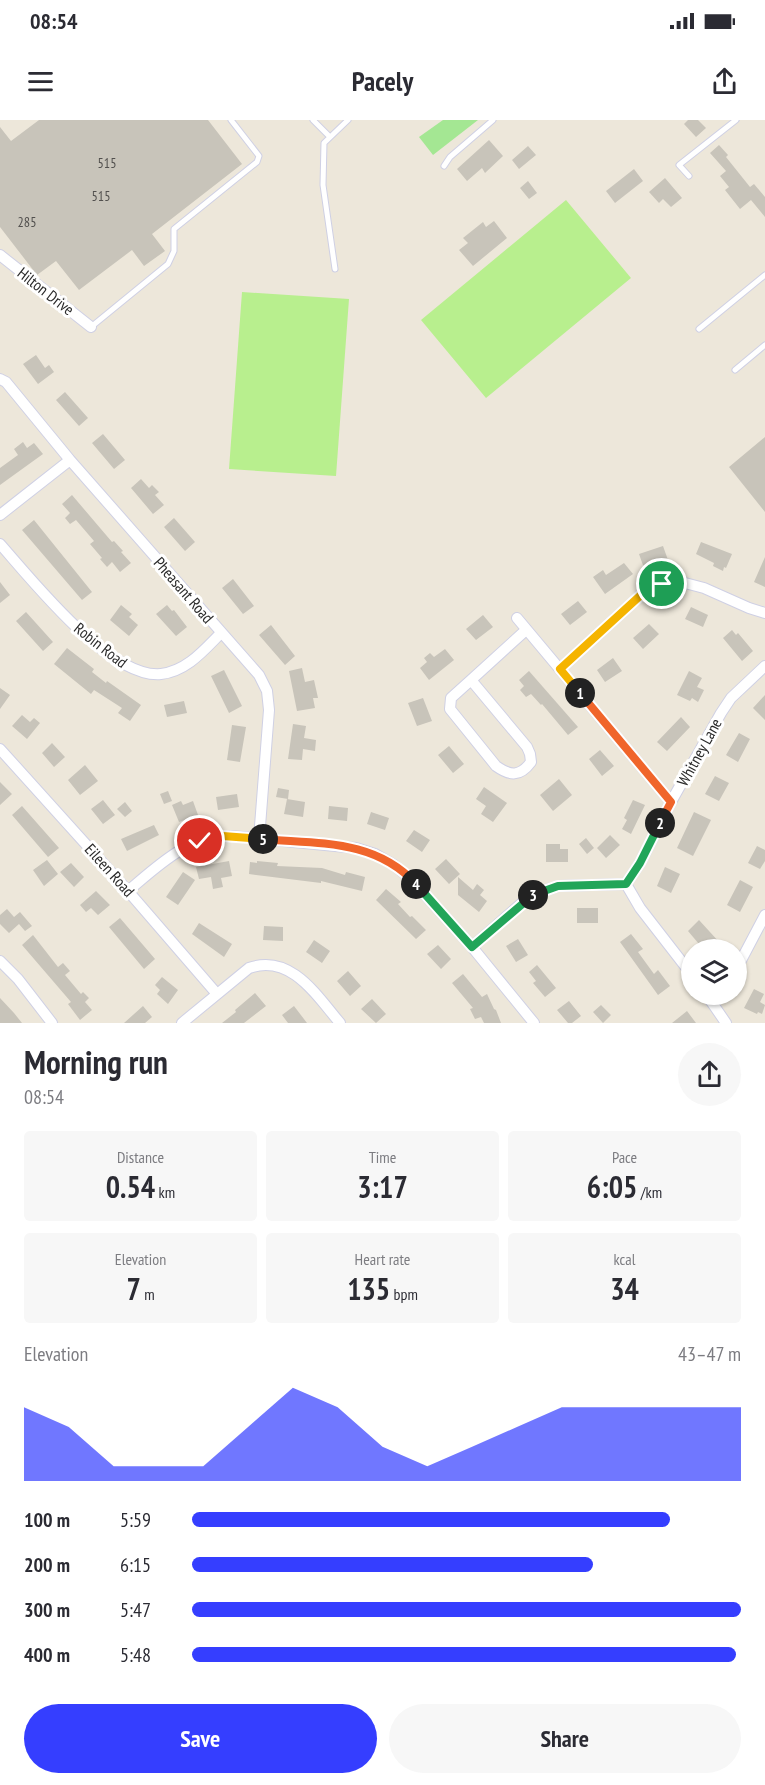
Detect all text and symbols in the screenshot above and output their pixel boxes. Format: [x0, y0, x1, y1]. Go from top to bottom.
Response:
text: 08:54 [30, 7, 78, 35]
text: Pacely [352, 64, 413, 98]
icon: menu [24, 65, 57, 98]
icon: share [708, 65, 741, 98]
house number: 515 [98, 154, 116, 172]
house number: 515 [92, 187, 110, 205]
house number: 285 [18, 213, 36, 231]
street label: Hilton Drive [14, 263, 78, 319]
street label: Pheasant Road [150, 553, 218, 627]
pin [636, 558, 687, 609]
icon: arrive [645, 567, 678, 600]
street label: Robin Road [70, 618, 132, 672]
pin: 1 [565, 678, 595, 708]
text: 1 [576, 683, 584, 703]
street label: Whitney Lane [672, 715, 726, 789]
pin: 2 [645, 808, 675, 838]
text: 2 [656, 813, 664, 833]
pin [174, 815, 225, 866]
icon: check [183, 824, 216, 857]
pin: 5 [248, 824, 278, 854]
text: 5 [259, 829, 267, 849]
street label: Eileen Road [81, 839, 139, 901]
pin: 4 [401, 869, 431, 899]
text: 4 [412, 874, 420, 894]
pin: 3 [518, 880, 548, 910]
text: 3 [529, 885, 537, 905]
map controls [681, 939, 747, 1005]
button: layers [681, 939, 747, 1005]
text: Morning run [24, 1040, 168, 1083]
button: share [678, 1043, 741, 1106]
text: 08:54 [24, 1084, 64, 1110]
text: Distance [117, 1147, 164, 1167]
text: Time [369, 1147, 396, 1167]
text: Pace [612, 1147, 637, 1167]
text: 0.54 [106, 1167, 155, 1206]
text: 3:17 [357, 1167, 408, 1206]
text: 6:05 [587, 1167, 637, 1206]
text: km [155, 1182, 175, 1202]
text: /km [637, 1182, 662, 1202]
text: Elevation [115, 1249, 166, 1269]
text: Heart rate [355, 1249, 410, 1269]
text: kcal [614, 1249, 635, 1269]
text: 7 [126, 1269, 141, 1308]
text: 135 [347, 1269, 390, 1308]
text: 34 [610, 1269, 639, 1308]
text: m [141, 1284, 155, 1304]
text: bpm [390, 1284, 418, 1304]
text: Elevation [24, 1341, 88, 1367]
text: 43–47 m [678, 1341, 741, 1367]
text: 100 m [24, 1507, 70, 1533]
text: 5:59 [120, 1507, 151, 1533]
text: 200 m [24, 1552, 70, 1578]
text: 6:15 [120, 1552, 151, 1578]
text: 300 m [24, 1597, 70, 1623]
text: 5:47 [120, 1597, 151, 1623]
text: 400 m [24, 1642, 70, 1668]
text: 5:48 [120, 1642, 151, 1668]
button: Save [24, 1704, 377, 1773]
button: Share [389, 1704, 741, 1773]

